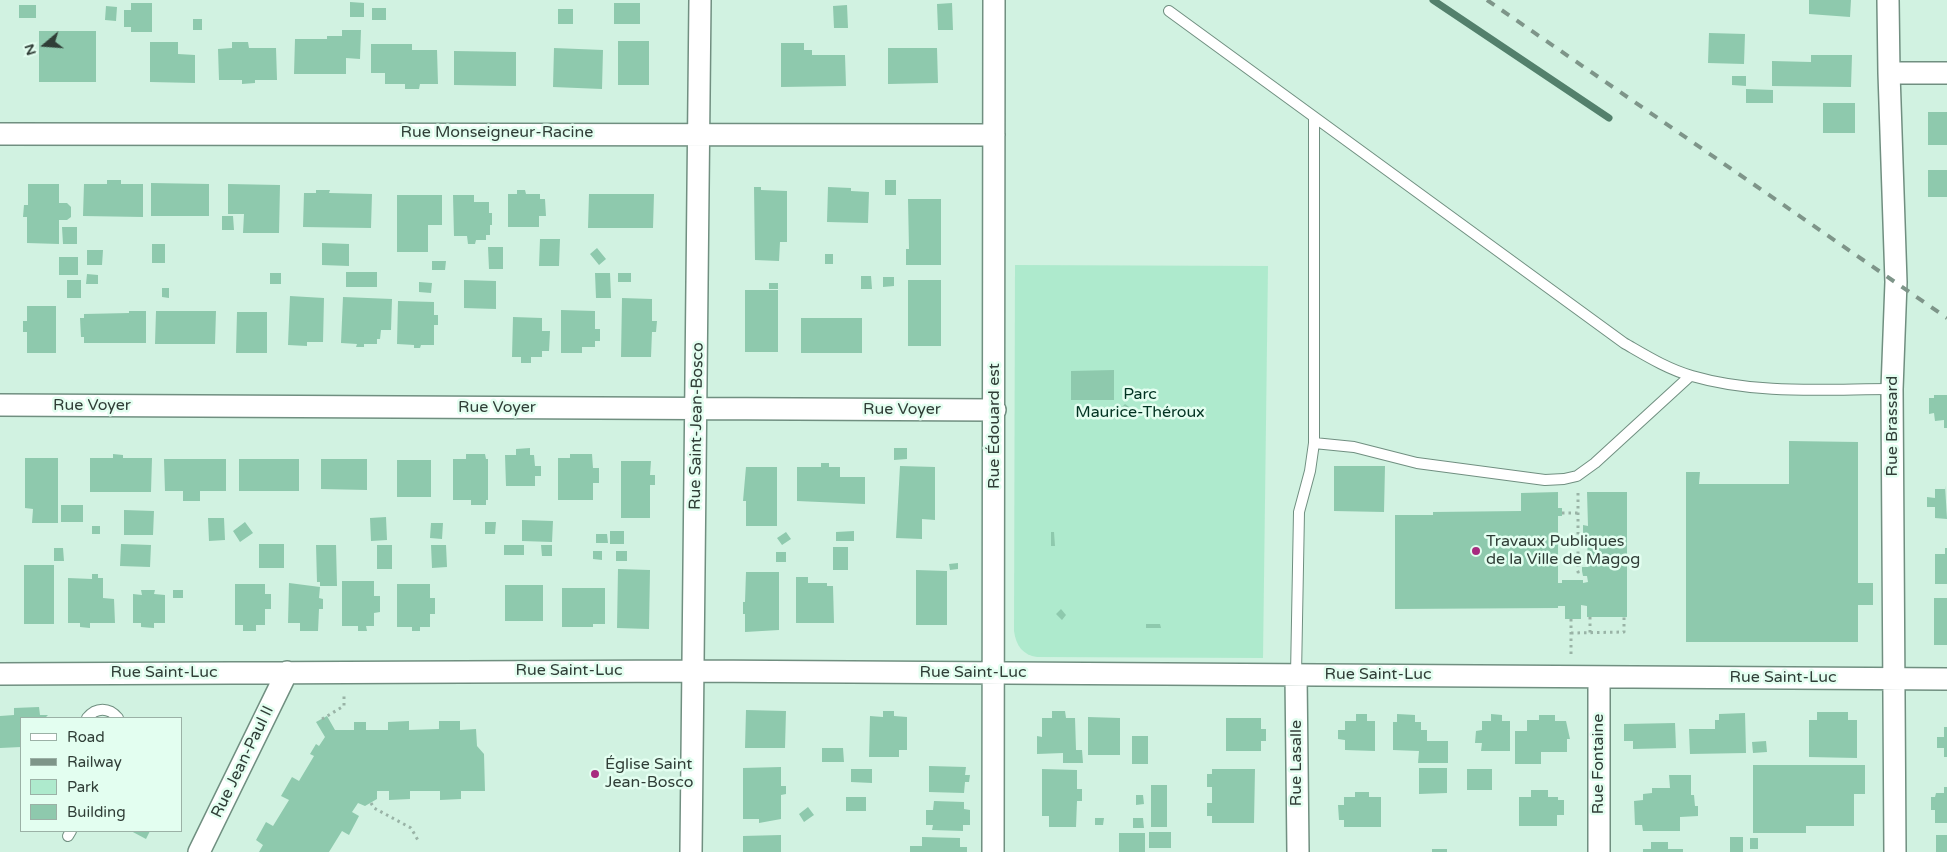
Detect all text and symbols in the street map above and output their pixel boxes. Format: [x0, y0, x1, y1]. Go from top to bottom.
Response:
north arrow [20, 20, 70, 70]
text: N [20, 42, 40, 58]
street label: Rue Monseigneur-Racine [401, 123, 593, 143]
street label: Rue Saint-Jean-Bosco [686, 342, 708, 510]
street label: Rue Édouard est [985, 363, 1005, 489]
street label: Rue Brassard [1883, 376, 1903, 476]
park label: Parc Maurice-Théroux [1075, 385, 1205, 423]
street label: Rue Voyer [53, 396, 131, 416]
street label: Rue Voyer [458, 398, 536, 418]
street label: Rue Voyer [863, 400, 941, 420]
place label: Travaux Publiques de la Ville de Magog [1486, 532, 1640, 570]
marker: Travaux Publiques de la Ville de Magog [1470, 545, 1482, 557]
street label: Rue Saint-Luc [516, 661, 622, 681]
street label: Rue Saint-Luc [111, 663, 217, 683]
street label: Rue Saint-Luc [920, 663, 1026, 683]
street label: Rue Saint-Luc [1325, 665, 1431, 685]
street label: Rue Saint-Luc [1730, 668, 1836, 688]
street label: Rue Jean-Paul II [208, 703, 278, 821]
street label: Rue Fontaine [1589, 714, 1609, 814]
legend [20, 717, 182, 832]
street label: Rue Lasalle [1287, 720, 1307, 806]
text: Road [67, 728, 105, 746]
text: Railway [67, 753, 122, 771]
place label: Église Saint Jean-Bosco [605, 755, 693, 793]
marker: Église Saint Jean-Bosco [589, 768, 601, 780]
text: Park [67, 778, 99, 796]
text: Building [67, 803, 126, 821]

